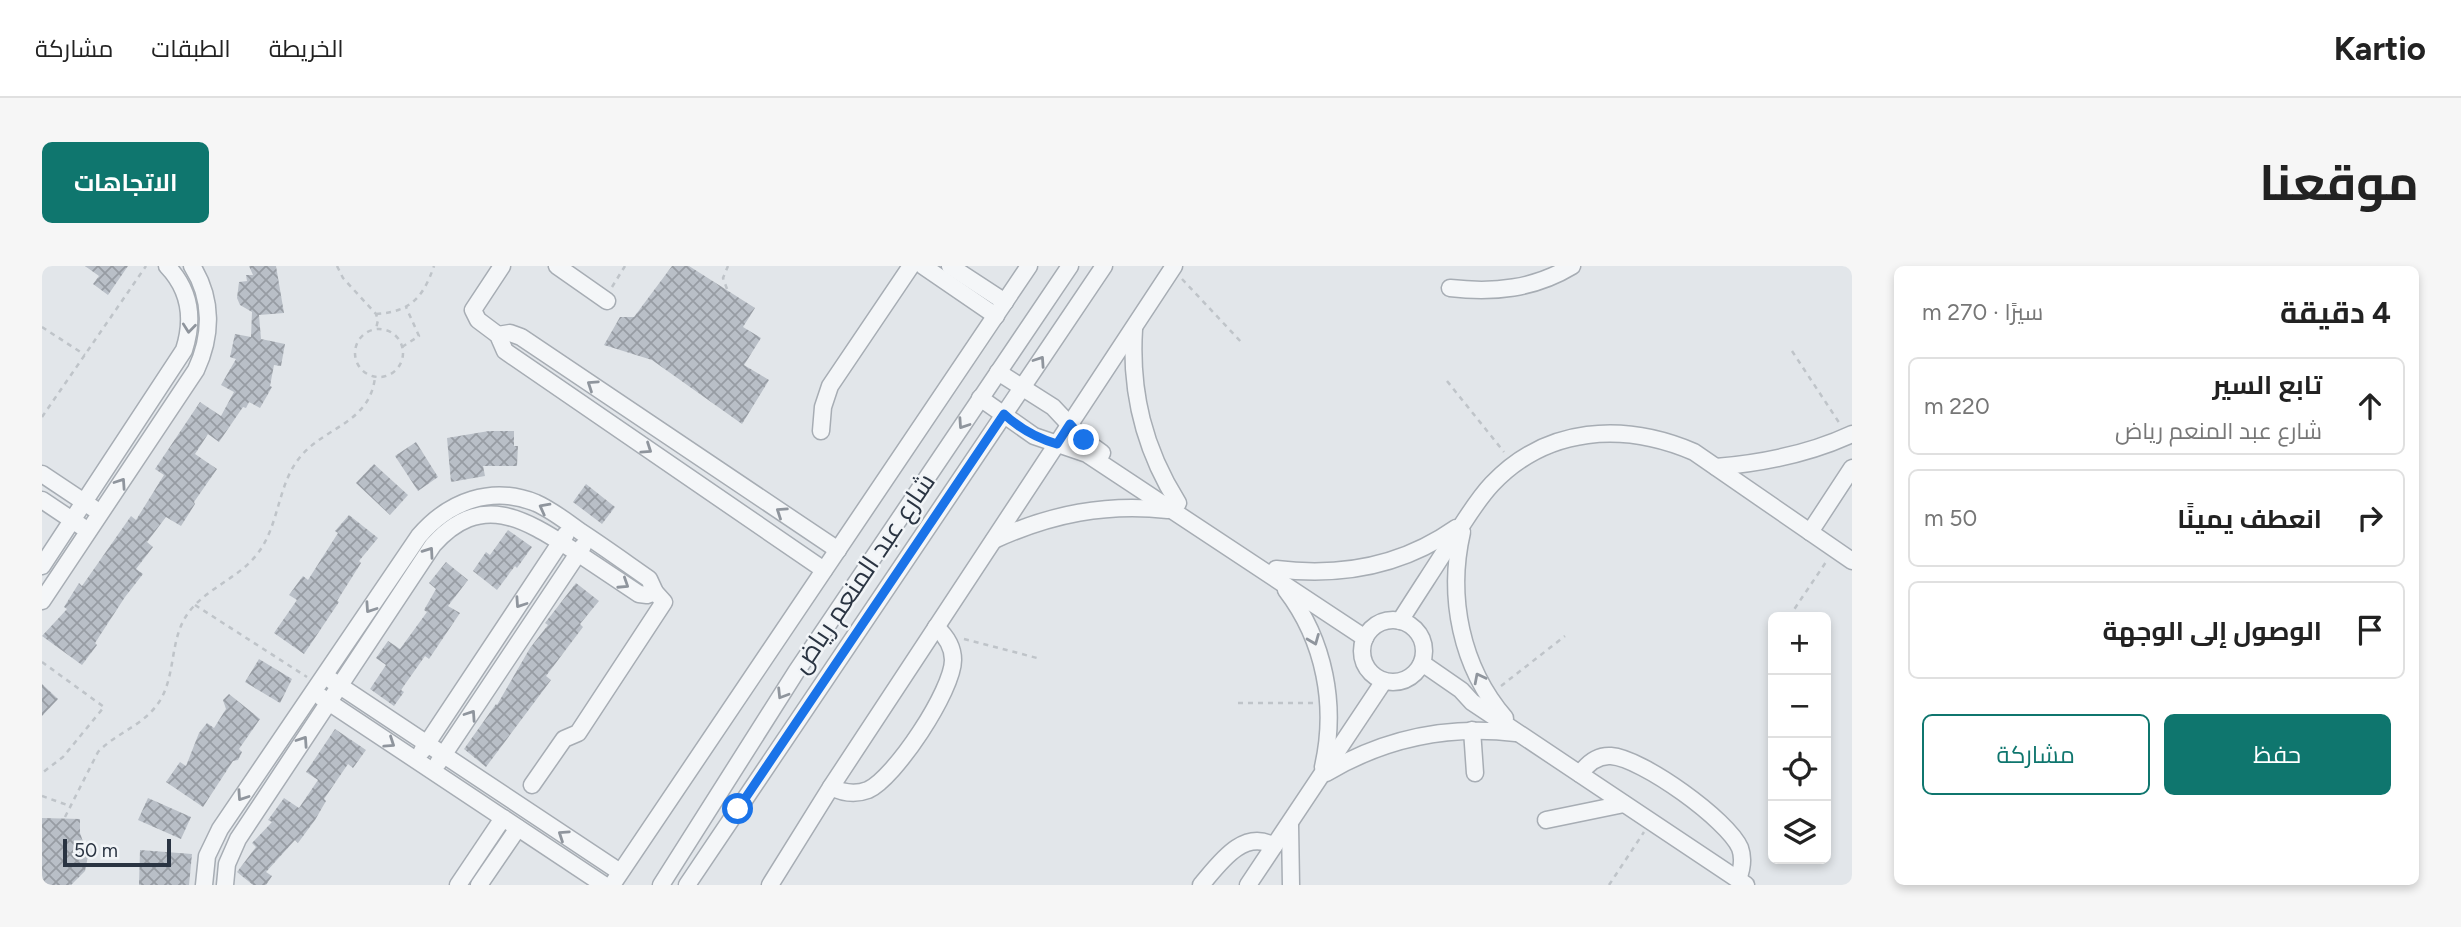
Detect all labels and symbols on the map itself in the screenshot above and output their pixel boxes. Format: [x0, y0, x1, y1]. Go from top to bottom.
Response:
one-way arrow [181, 322, 196, 334]
one-way arrow [1032, 356, 1044, 369]
one-way arrow [587, 381, 600, 393]
one-way arrow [959, 416, 971, 429]
route end [1068, 424, 1099, 455]
one-way arrow [639, 441, 652, 453]
street label: شارع عبد المنعم رياض [784, 467, 943, 680]
one-way arrow [113, 478, 125, 491]
one-way arrow [539, 503, 551, 516]
one-way arrow [776, 508, 789, 520]
one-way arrow [421, 547, 433, 560]
one-way arrow [616, 576, 629, 588]
one-way arrow [516, 595, 529, 608]
one-way arrow [366, 600, 378, 613]
one-way arrow [1305, 633, 1319, 645]
one-way arrow [1473, 673, 1487, 685]
one-way arrow [777, 687, 790, 700]
one-way arrow [462, 709, 475, 722]
one-way arrow [382, 735, 395, 747]
one-way arrow [295, 736, 307, 749]
one-way arrow [238, 788, 250, 801]
route start [722, 793, 753, 824]
one-way arrow [558, 830, 571, 843]
scale bar [63, 836, 172, 868]

